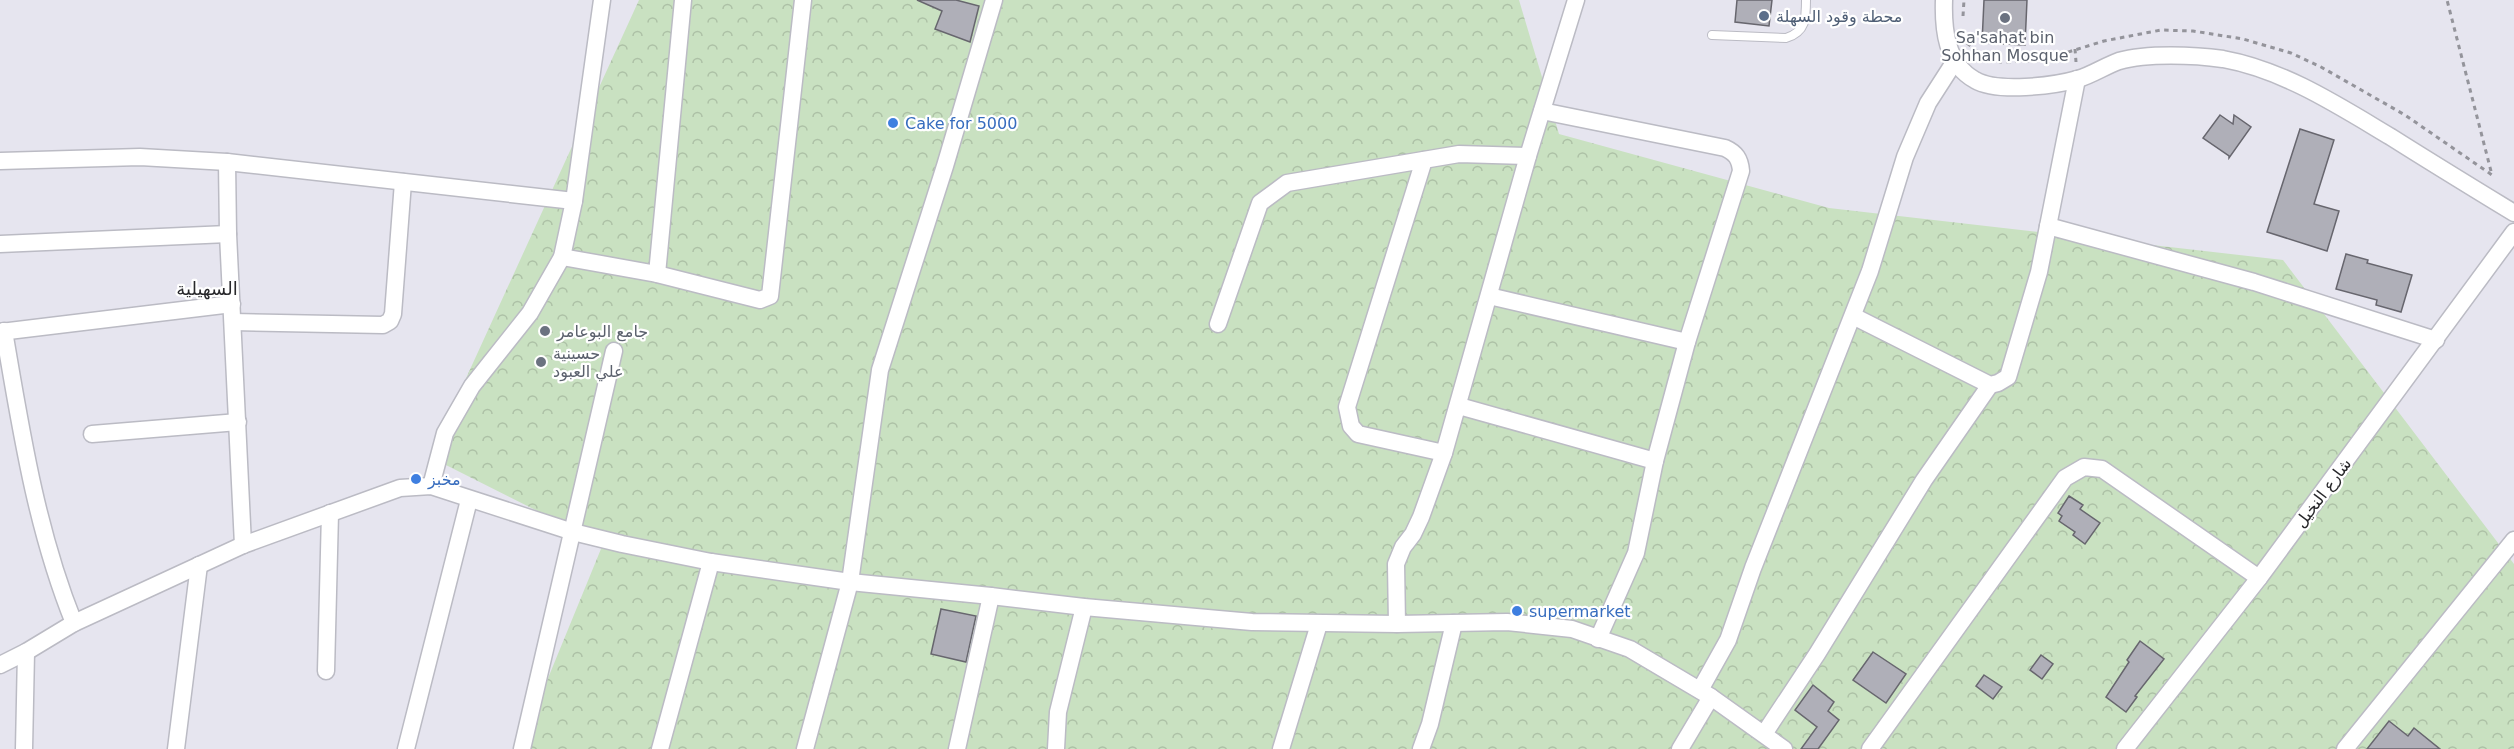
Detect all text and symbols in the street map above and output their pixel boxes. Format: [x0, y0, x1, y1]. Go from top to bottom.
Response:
place label: محطة وقود السهلة [1776, 7, 1902, 27]
marker: محطة وقود السهلة [1757, 9, 1771, 23]
marker: Sa'sahat bin Sohhan Mosque [1998, 11, 2012, 25]
place label: Sa'sahat bin Sohhan Mosque [1941, 28, 2069, 65]
place label: Cake for 5000 [905, 114, 1017, 133]
marker: Cake for 5000 [886, 116, 900, 130]
district label: السهيلية [176, 278, 238, 300]
place label: جامع البوعامر [556, 322, 648, 342]
marker: جامع البوعامر [538, 324, 552, 338]
place label: حسينية علي العبود [553, 344, 624, 382]
marker: حسينية علي العبود [534, 355, 548, 369]
street label: شارع النخيل [2291, 455, 2356, 532]
place label: مخبز [427, 470, 461, 490]
marker: مخبز [409, 472, 423, 486]
place label: supermarket [1529, 602, 1631, 621]
marker: supermarket [1510, 604, 1524, 618]

